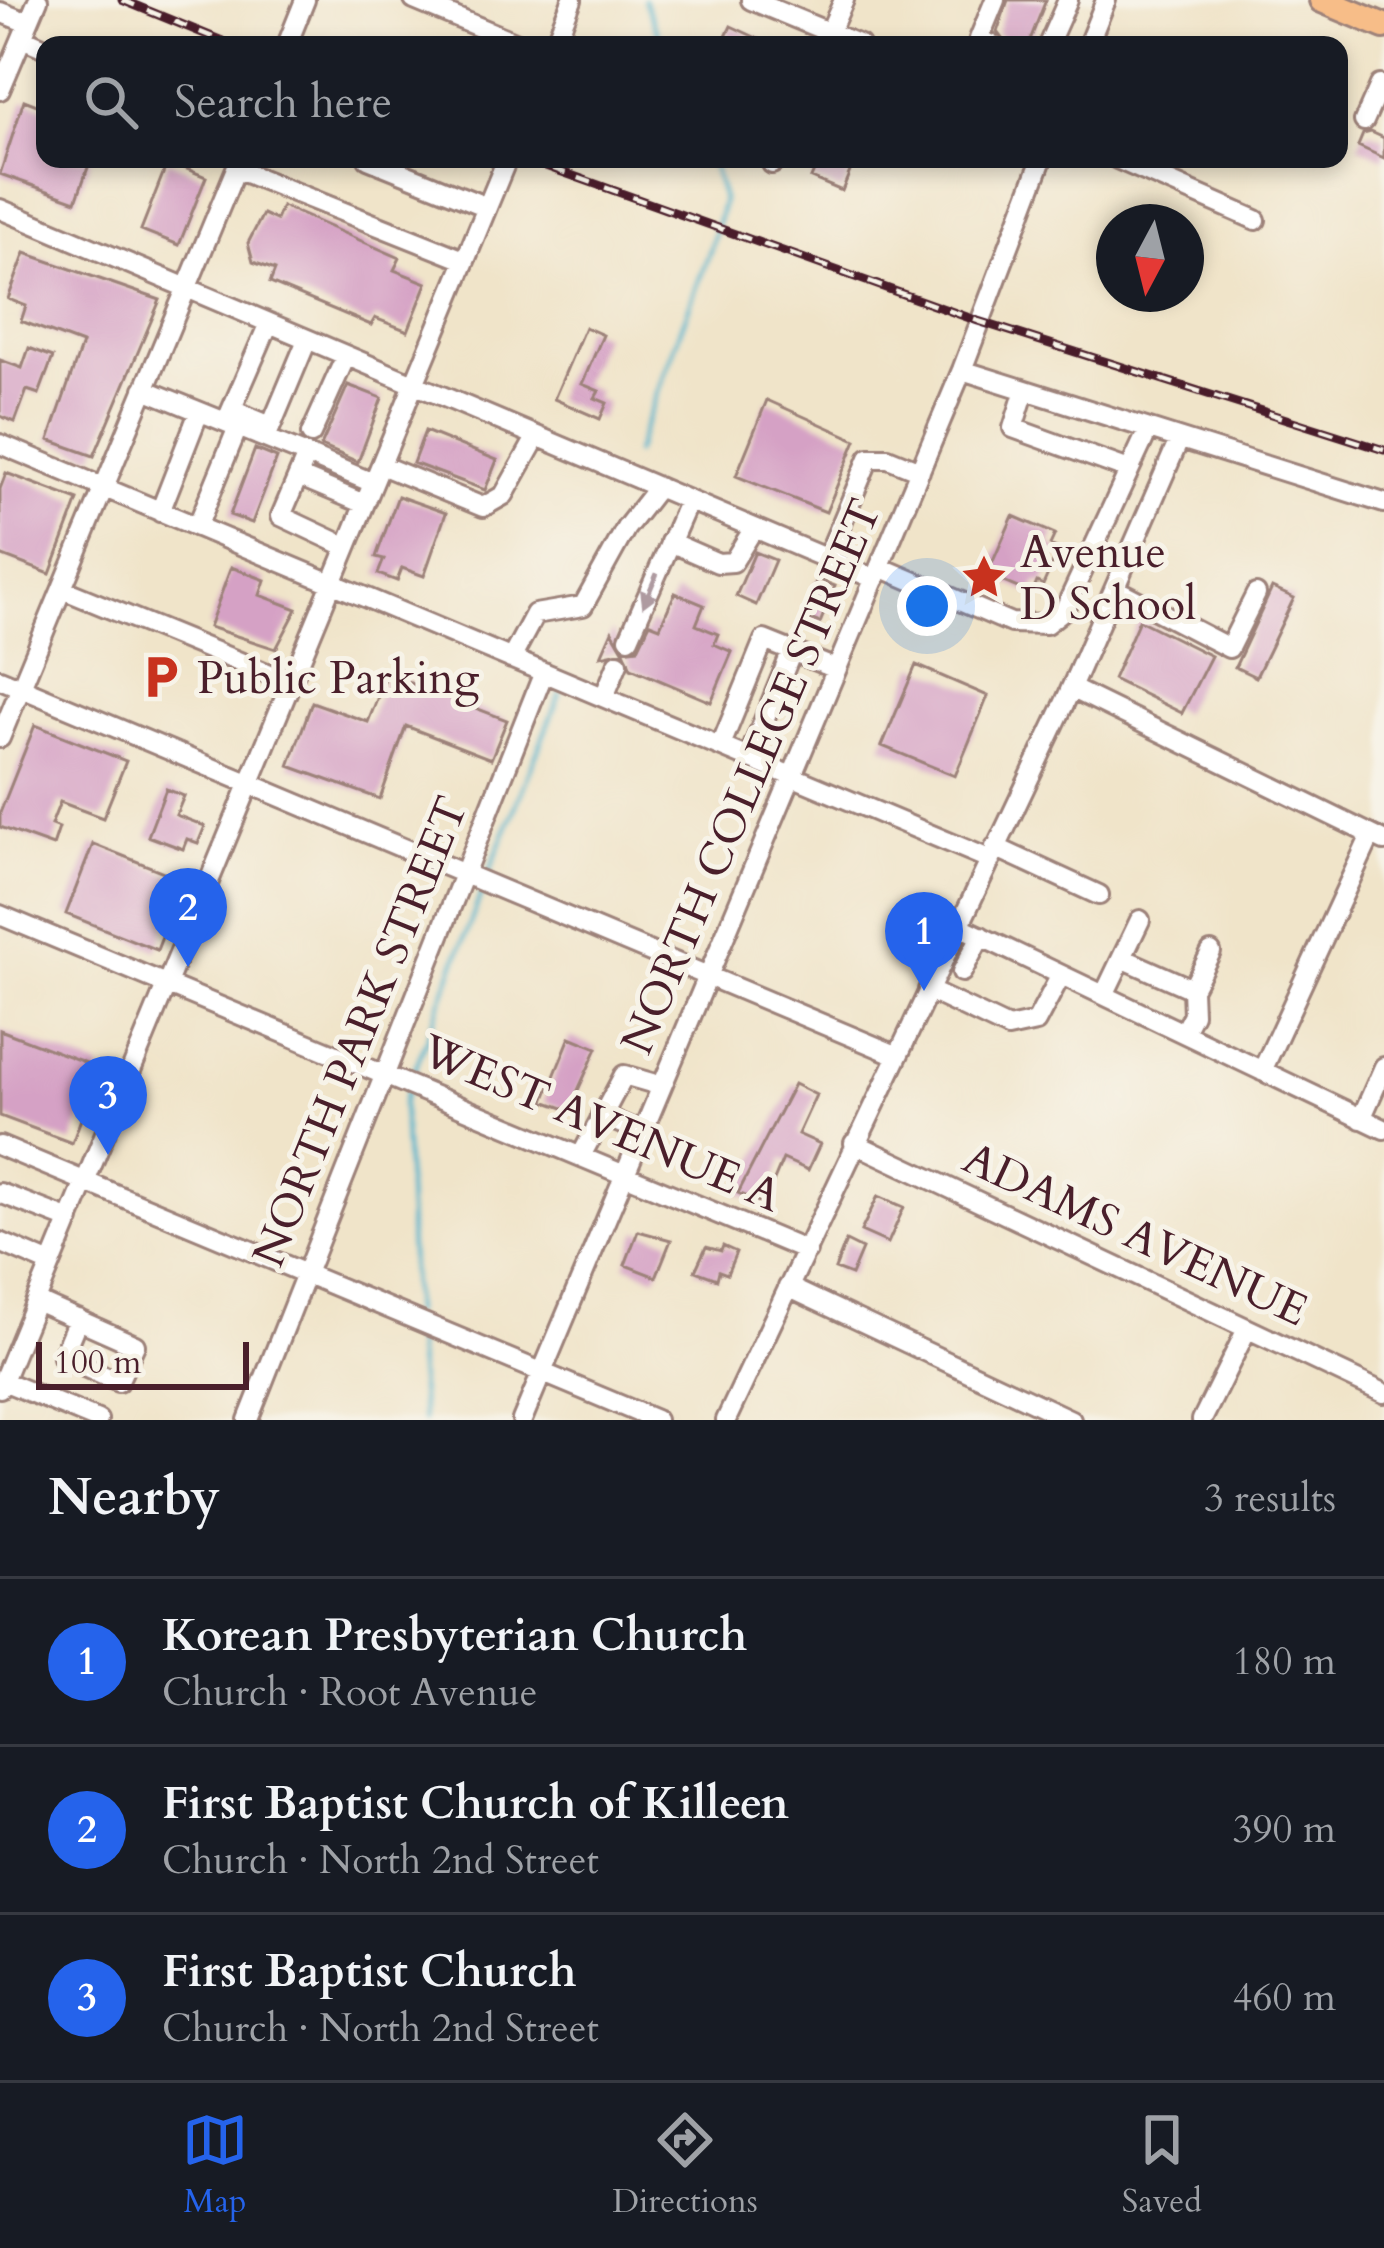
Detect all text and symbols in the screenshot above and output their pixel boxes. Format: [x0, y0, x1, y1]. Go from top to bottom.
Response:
search box [36, 36, 1348, 168]
icon: search [78, 69, 144, 135]
text: Search here [174, 72, 392, 133]
north arrow [1096, 204, 1204, 312]
street label: NORTH COLLEGE STREET [607, 490, 896, 1063]
place label: Avenue D School [1020, 522, 1197, 635]
place icon: Avenue D School [959, 552, 1009, 602]
one-way arrow [639, 573, 659, 608]
your location [897, 576, 957, 636]
place label: Public Parking [197, 648, 480, 709]
parking icon: Public Parking [136, 652, 186, 702]
street label: NORTH PARK STREET [238, 788, 483, 1276]
pin: 2 [149, 868, 227, 967]
pin: 1 [885, 892, 963, 991]
street label: WEST AVENUE A [411, 1020, 791, 1227]
pin: 3 [69, 1056, 147, 1155]
street label: ADAMS AVENUE [953, 1128, 1317, 1341]
scale bar [36, 1336, 249, 1389]
text: 100 m [54, 1340, 141, 1385]
text: Nearby [48, 1463, 220, 1533]
text: 3 results [1204, 1472, 1336, 1525]
text: Korean Presbyterian Church [162, 1605, 747, 1666]
text: 1 [77, 1635, 97, 1688]
text: 180 m [1233, 1635, 1336, 1688]
text: Church · Root Avenue [162, 1666, 537, 1719]
text: First Baptist Church of Killeen [162, 1773, 789, 1834]
text: 2 [77, 1803, 97, 1856]
text: 390 m [1233, 1803, 1336, 1856]
text: Church · North 2nd Street [162, 1834, 599, 1887]
text: First Baptist Church [162, 1941, 576, 2002]
text: 3 [77, 1971, 97, 2024]
text: 460 m [1233, 1971, 1336, 2024]
text: Church · North 2nd Street [162, 2002, 599, 2055]
tab: Map [182, 2107, 248, 2224]
tab: Directions [612, 2107, 758, 2224]
tab: Saved [1122, 2107, 1202, 2224]

